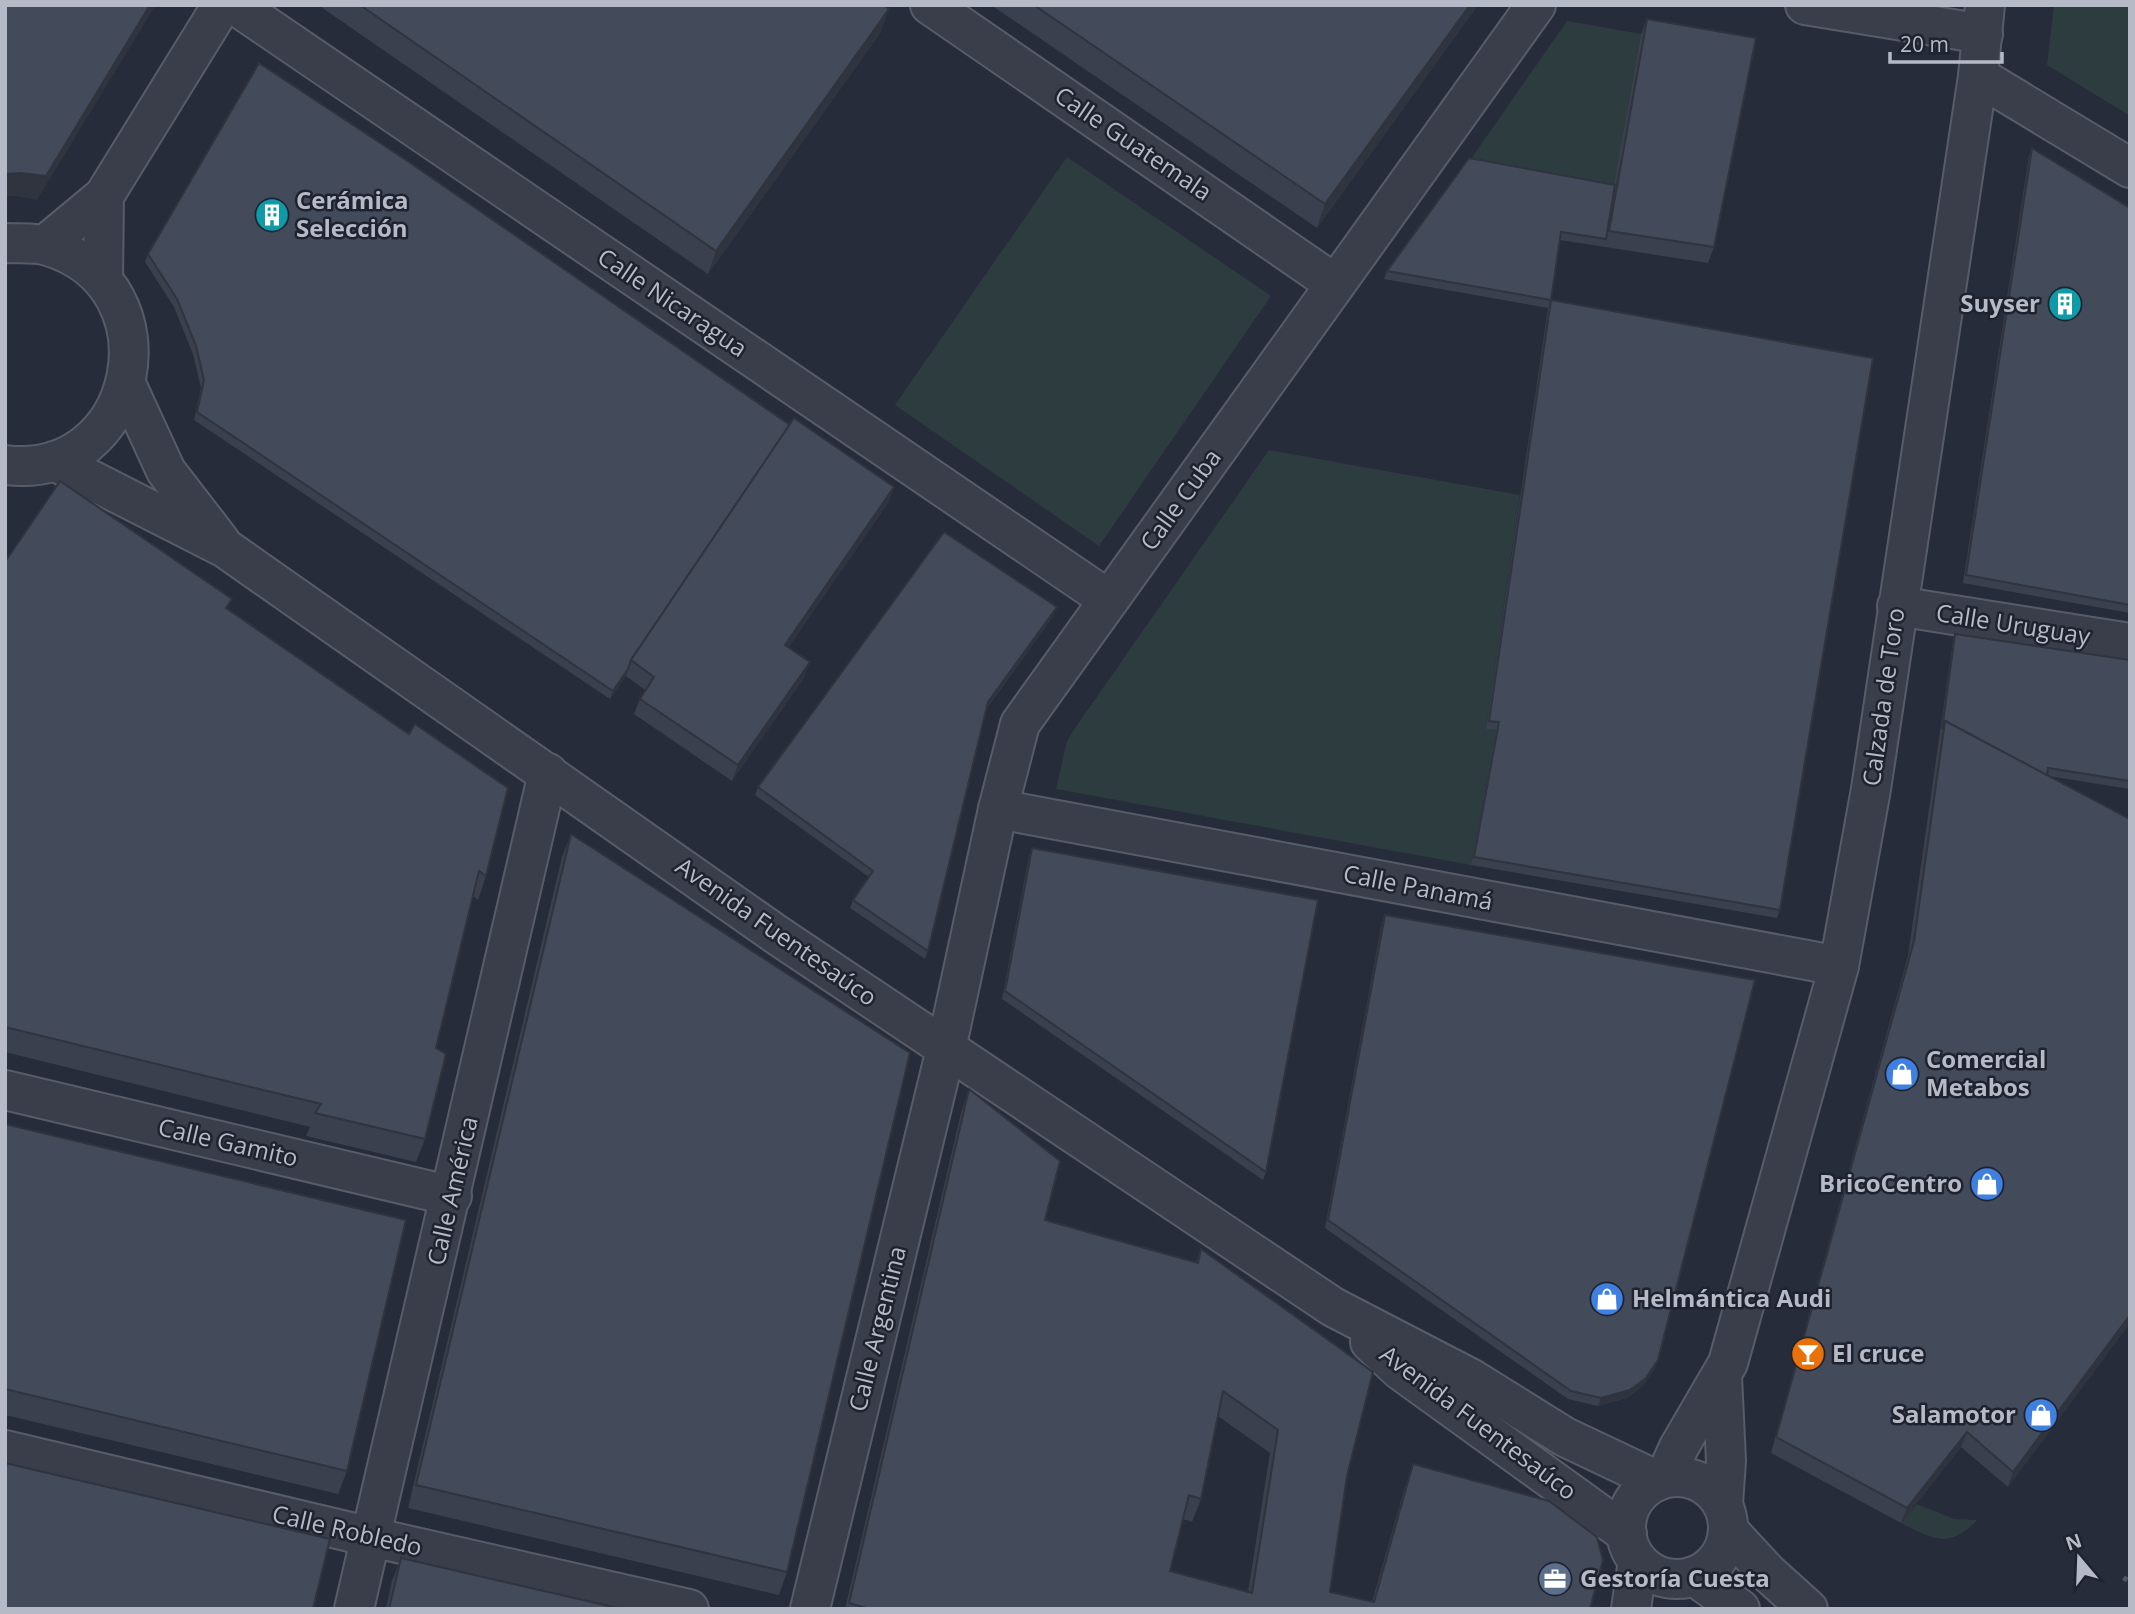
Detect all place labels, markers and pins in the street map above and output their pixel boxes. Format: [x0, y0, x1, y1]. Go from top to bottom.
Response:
place label: Cerámica Selección [296, 183, 409, 244]
building icon: Cerámica Selección [253, 196, 291, 234]
building icon: Suyser [2046, 285, 2084, 323]
place label: Suyser [1960, 286, 2040, 319]
place label: Comercial Metabos [1926, 1042, 2046, 1103]
shop icon: Comercial Metabos [1883, 1055, 1921, 1093]
shop icon: BricoCentro [1968, 1165, 2006, 1203]
place label: BricoCentro [1819, 1166, 1962, 1199]
shop icon: Helmántica Audi [1588, 1280, 1626, 1318]
place label: Helmántica Audi [1632, 1281, 1831, 1314]
bar icon: El cruce [1789, 1335, 1827, 1373]
place label: El cruce [1832, 1336, 1925, 1369]
shop icon: Salamotor [2022, 1396, 2060, 1434]
place label: Salamotor [1892, 1397, 2016, 1430]
office icon: Gestoría Cuesta [1536, 1560, 1574, 1598]
place label: Gestoría Cuesta [1580, 1561, 1770, 1594]

